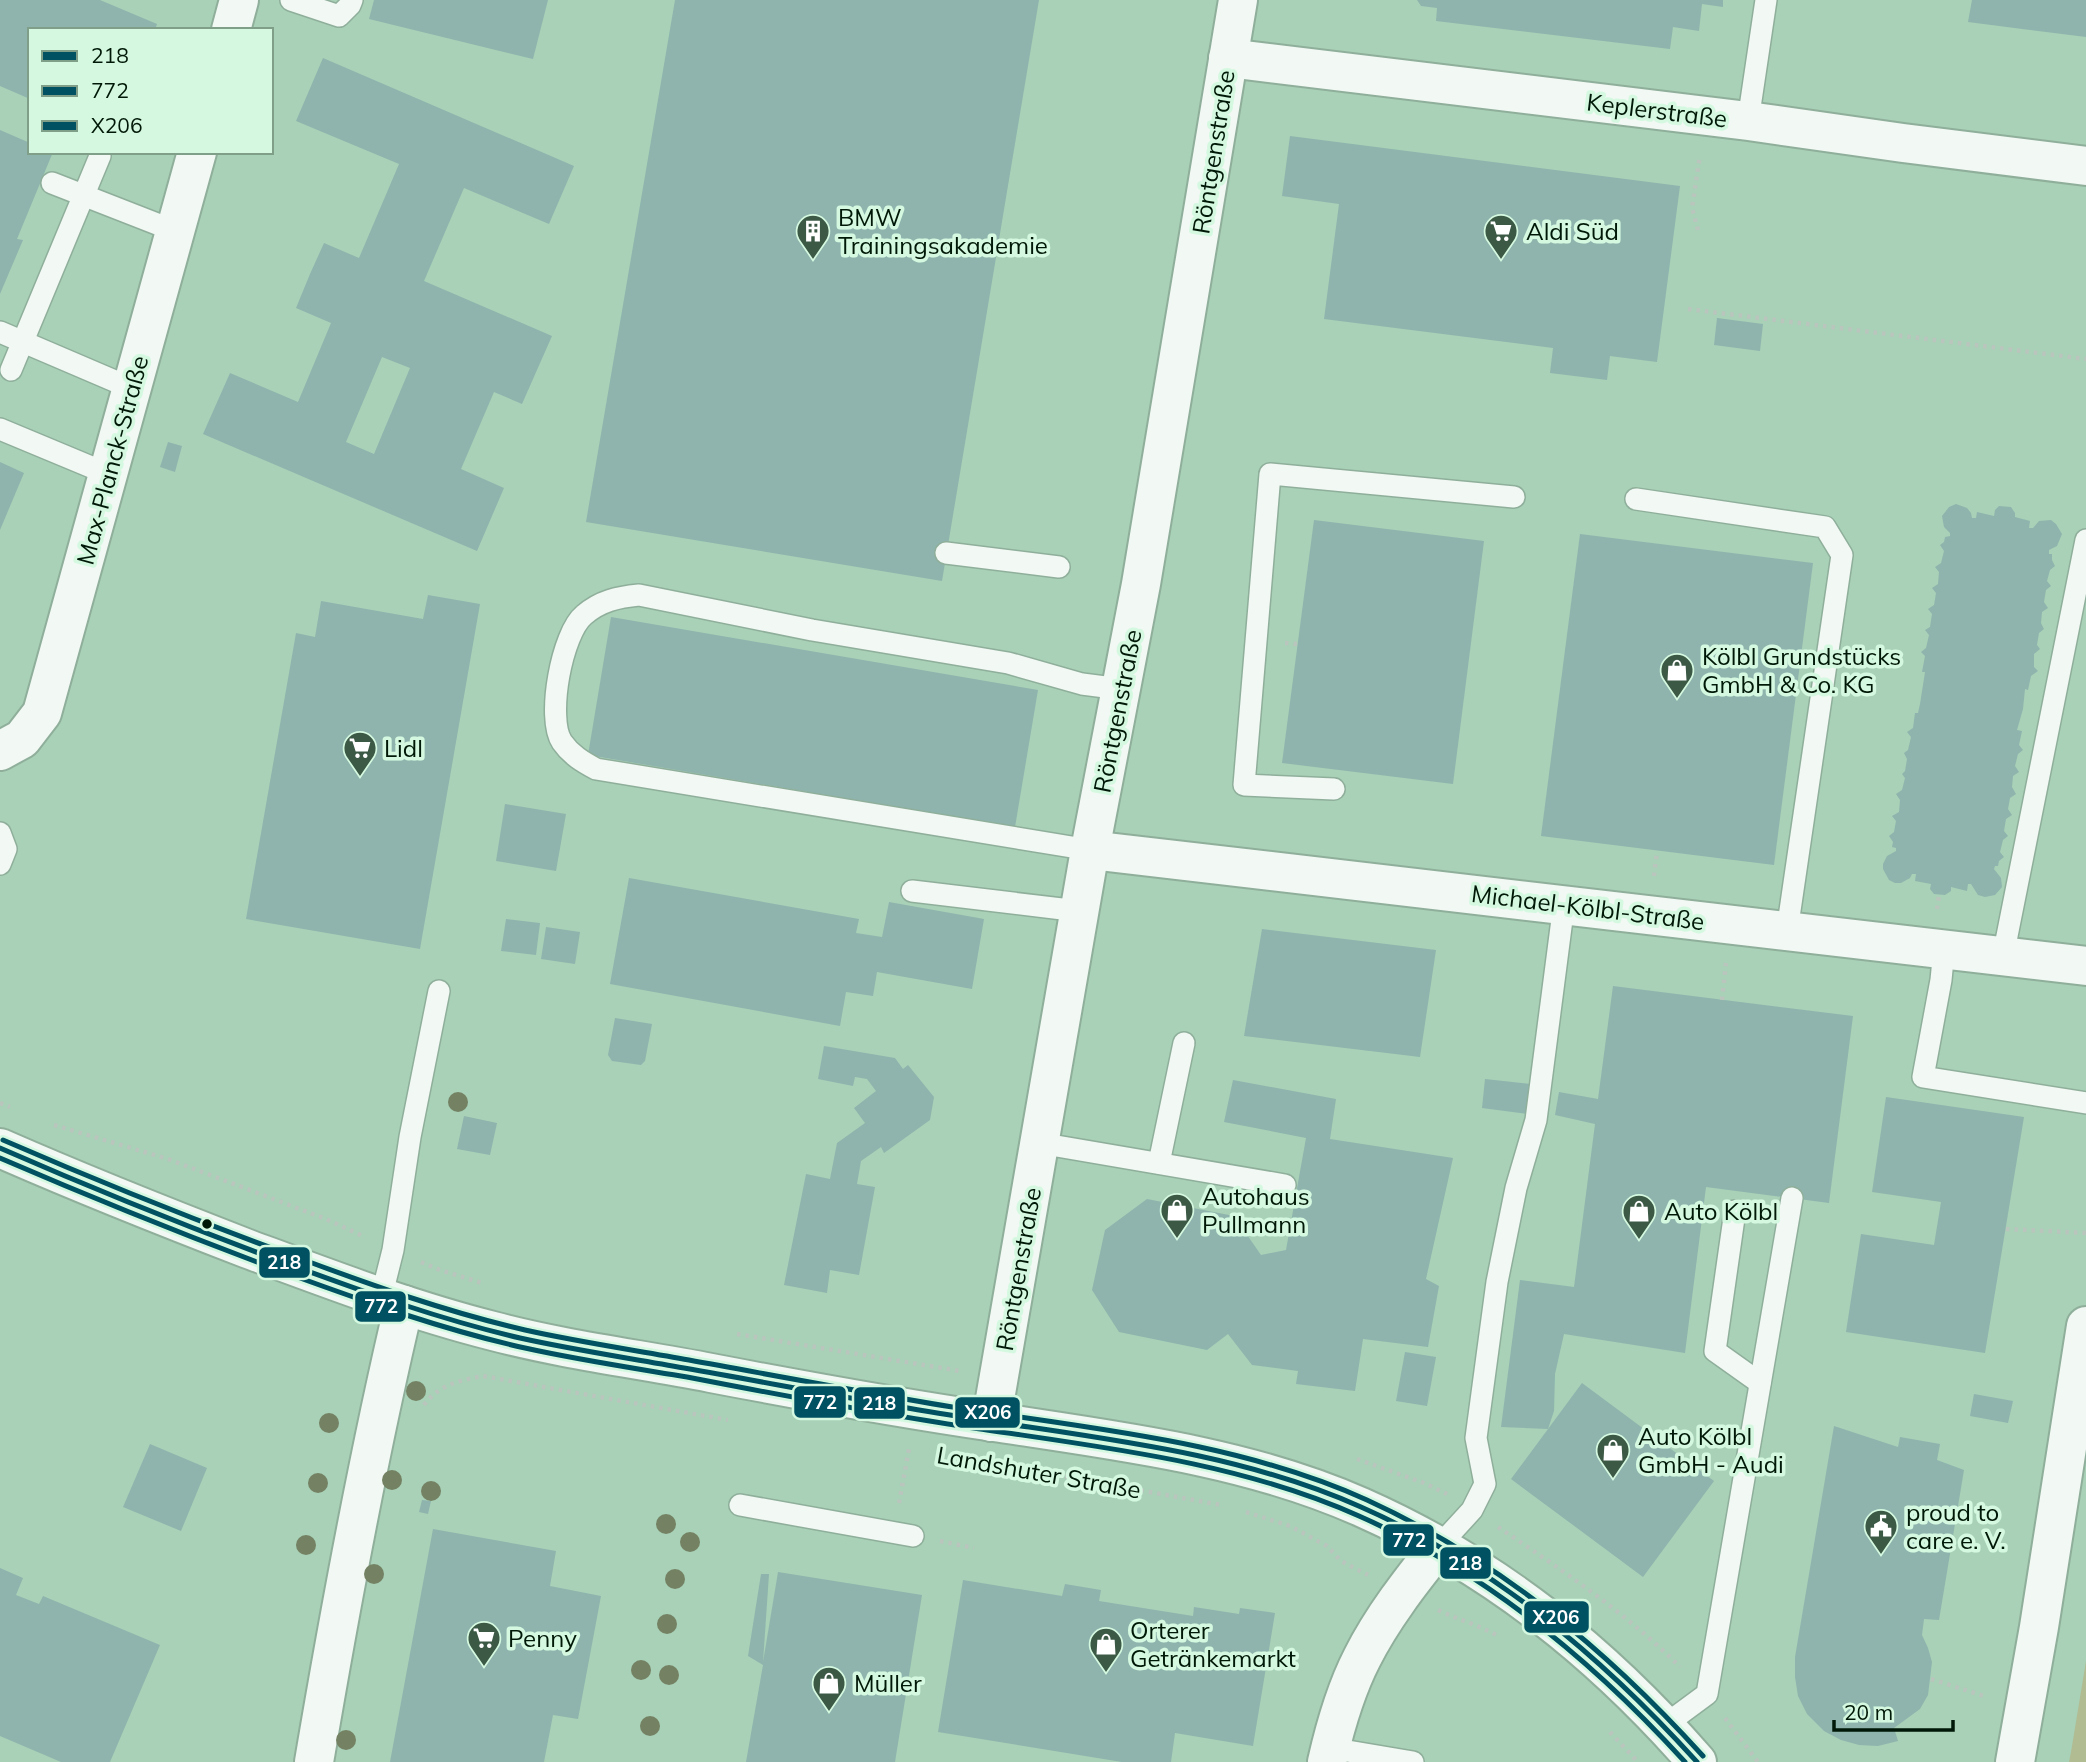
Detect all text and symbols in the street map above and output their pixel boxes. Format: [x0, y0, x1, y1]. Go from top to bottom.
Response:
legend [28, 28, 273, 154]
text: 218 [91, 42, 129, 68]
street label: Röntgenstraße [1185, 68, 1241, 236]
text: 772 [91, 77, 129, 103]
street label: Keplerstraße [1585, 87, 1729, 133]
text: X206 [91, 112, 143, 138]
place label: BMW Trainingsakademie [838, 202, 1048, 260]
building icon: BMW Trainingsakademie [794, 212, 832, 261]
supermarket icon: Aldi Süd [1482, 212, 1520, 261]
place label: Aldi Süd [1526, 216, 1619, 246]
street label: Max-Planck-Straße [70, 352, 154, 568]
street label: Röntgenstraße [1086, 627, 1148, 795]
place label: Kölbl Grundstücks GmbH & Co. KG [1702, 641, 1901, 699]
shop icon: Kölbl Grundstücks GmbH & Co. KG [1658, 651, 1696, 700]
supermarket icon: Lidl [341, 729, 379, 778]
place label: Lidl [384, 733, 423, 763]
street label: Michael-Kölbl-Straße [1470, 878, 1706, 936]
place label: Autohaus Pullmann [1202, 1181, 1310, 1239]
street label: Röntgenstraße [989, 1185, 1047, 1353]
shop icon: Autohaus Pullmann [1158, 1191, 1196, 1240]
shop icon: Auto Kölbl [1620, 1192, 1658, 1241]
place label: Auto Kölbl [1664, 1196, 1778, 1226]
unlabelled marker [200, 1217, 214, 1231]
line badge: 218 [258, 1246, 311, 1279]
text: 218 [267, 1250, 301, 1274]
line badge: 772 [354, 1290, 407, 1323]
text: 772 [364, 1294, 398, 1318]
line badge: 772 [793, 1385, 847, 1419]
line badge: 218 [853, 1386, 906, 1420]
text: 772 [803, 1390, 837, 1414]
text: 218 [862, 1391, 896, 1415]
line badge: X206 [954, 1396, 1021, 1429]
text: X206 [964, 1400, 1011, 1424]
place label: Auto Kölbl GmbH - Audi [1638, 1421, 1784, 1479]
shop icon: Auto Kölbl GmbH - Audi [1594, 1431, 1632, 1480]
street label: Landshuter Straße [935, 1439, 1143, 1505]
place label: proud to care e. V. [1906, 1497, 2006, 1555]
public building icon: proud to care e. V. [1862, 1507, 1900, 1556]
line badge: 772 [1382, 1523, 1435, 1557]
text: 772 [1392, 1528, 1426, 1552]
line badge: 218 [1439, 1546, 1492, 1580]
text: 218 [1448, 1551, 1482, 1575]
line badge: X206 [1523, 1600, 1590, 1634]
text: X206 [1532, 1605, 1579, 1629]
place label: Orterer Getränkemarkt [1130, 1615, 1296, 1673]
supermarket icon: Penny [465, 1619, 503, 1668]
place label: Penny [508, 1623, 577, 1653]
shop icon: Orterer Getränkemarkt [1087, 1625, 1125, 1674]
shop icon: Müller [810, 1664, 848, 1713]
place label: Müller [854, 1668, 922, 1698]
scale bar [1834, 1688, 1953, 1732]
text: 20 m [1844, 1699, 1893, 1725]

